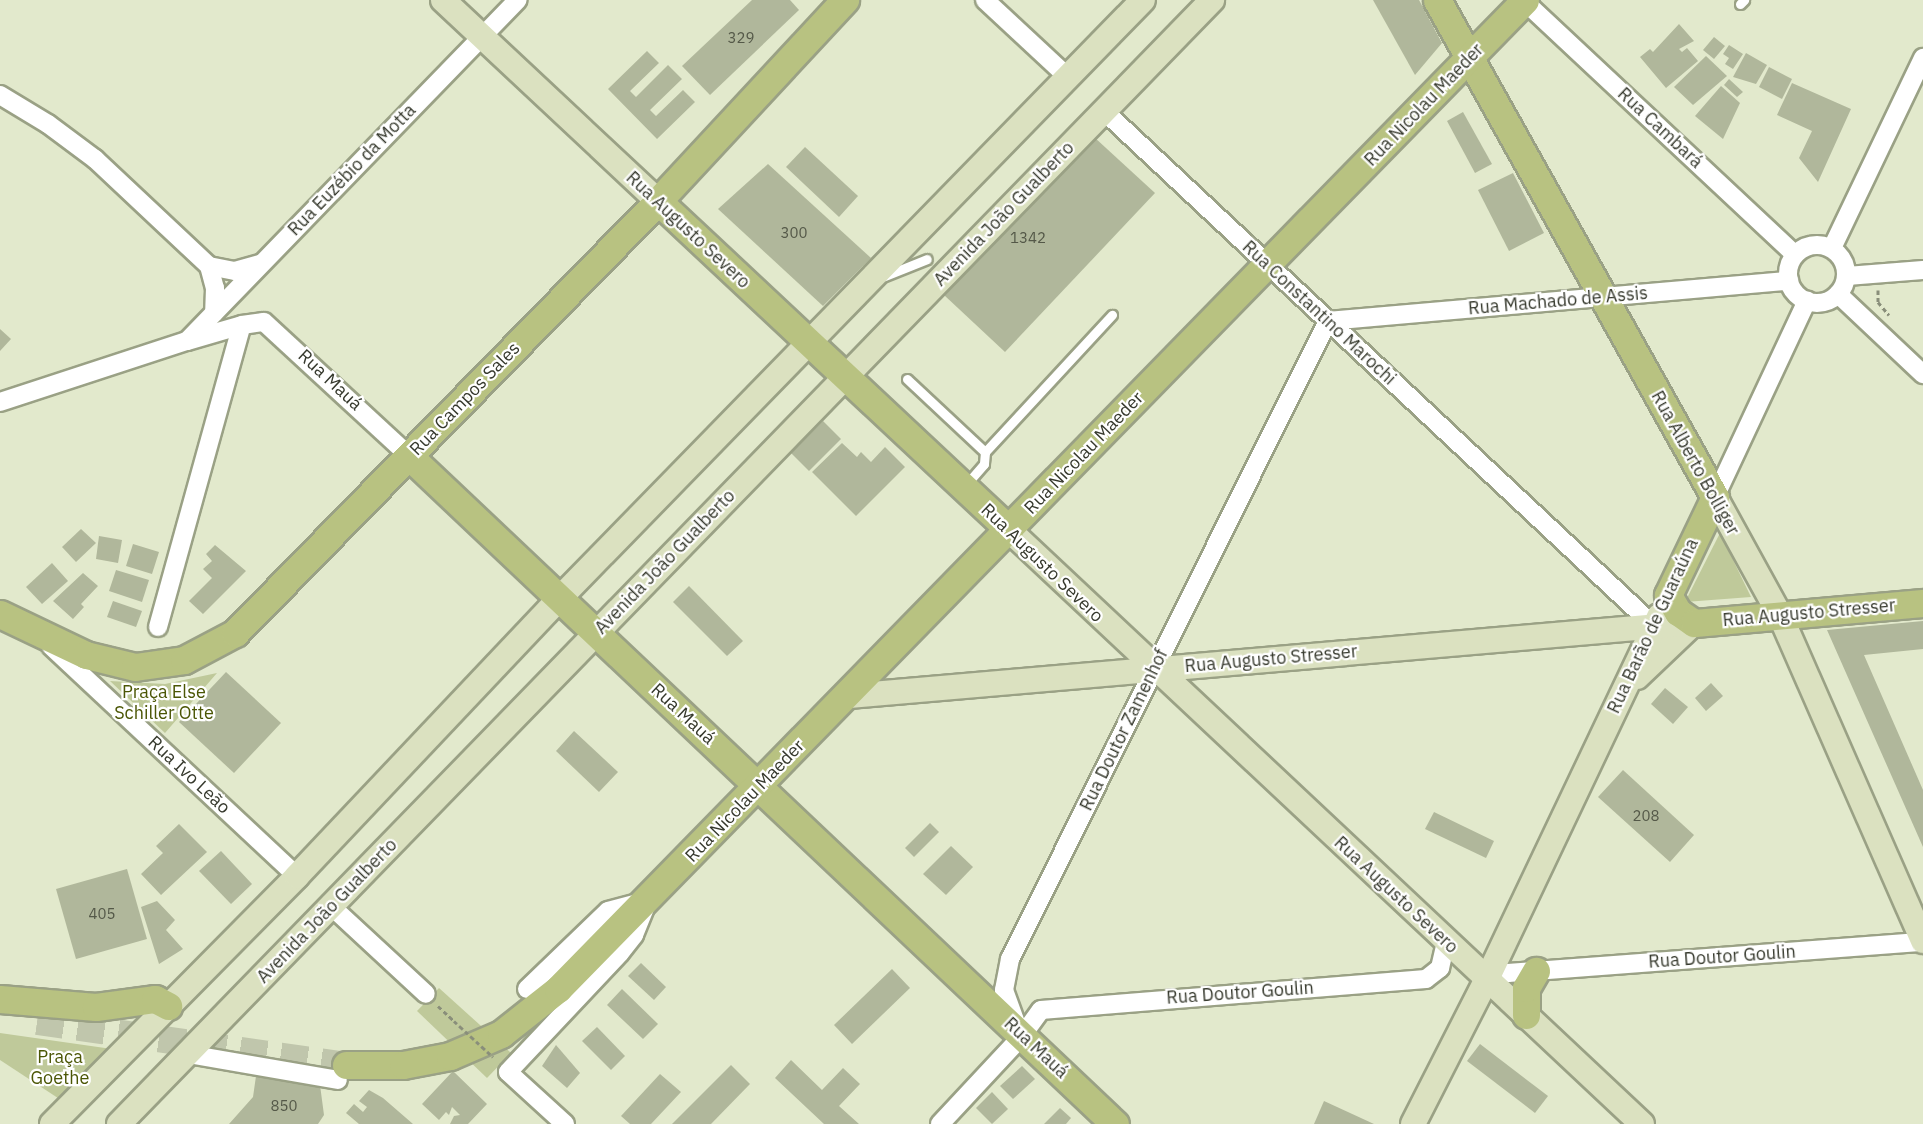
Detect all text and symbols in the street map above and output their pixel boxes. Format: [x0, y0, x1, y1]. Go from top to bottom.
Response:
house number: 329 [728, 29, 754, 47]
street label: Rua Nicolau Maeder [1360, 39, 1488, 171]
street label: Rua Cambará [1613, 83, 1707, 173]
street label: Rua Euzébio da Motta [284, 100, 420, 240]
street label: Avenida João Gualberto [929, 137, 1079, 291]
street label: Rua Augusto Severo [622, 167, 754, 293]
house number: 300 [781, 224, 807, 242]
house number: 1342 [1010, 229, 1046, 247]
street label: Rua Constantino Marochi [1238, 236, 1400, 390]
street label: Rua Machado de Assis [1467, 282, 1649, 320]
street label: Rua Campos Sales [405, 338, 525, 460]
street label: Rua Mauá [294, 345, 366, 415]
street label: Rua Nicolau Maeder [1020, 387, 1148, 519]
street label: Rua Alberto Bolliger [1646, 387, 1744, 539]
street label: Avenida João Gualberto [590, 485, 740, 639]
street label: Rua Augusto Severo [976, 499, 1108, 627]
street label: Rua Barão de Guaraúna [1603, 535, 1703, 717]
street label: Rua Augusto Stresser [1722, 595, 1896, 631]
street label: Rua Augusto Stresser [1184, 641, 1358, 677]
street label: Rua Doutor Zamenhof [1075, 646, 1173, 814]
street label: Rua Mauá [647, 679, 719, 749]
park label: Praça Else Schiller Otte [114, 682, 214, 724]
street label: Rua Ivo Leão [144, 732, 234, 818]
street label: Rua Nicolau Maeder [681, 735, 809, 867]
house number: 208 [1633, 807, 1659, 825]
street label: Rua Augusto Severo [1330, 832, 1462, 958]
street label: Avenida João Gualberto [252, 834, 402, 988]
house number: 405 [89, 905, 115, 923]
street label: Rua Doutor Goulin [1648, 941, 1796, 973]
street label: Rua Doutor Goulin [1166, 977, 1314, 1009]
street label: Rua Mauá [1000, 1013, 1072, 1083]
park label: Praça Goethe [31, 1047, 89, 1090]
house number: 850 [271, 1097, 297, 1115]

